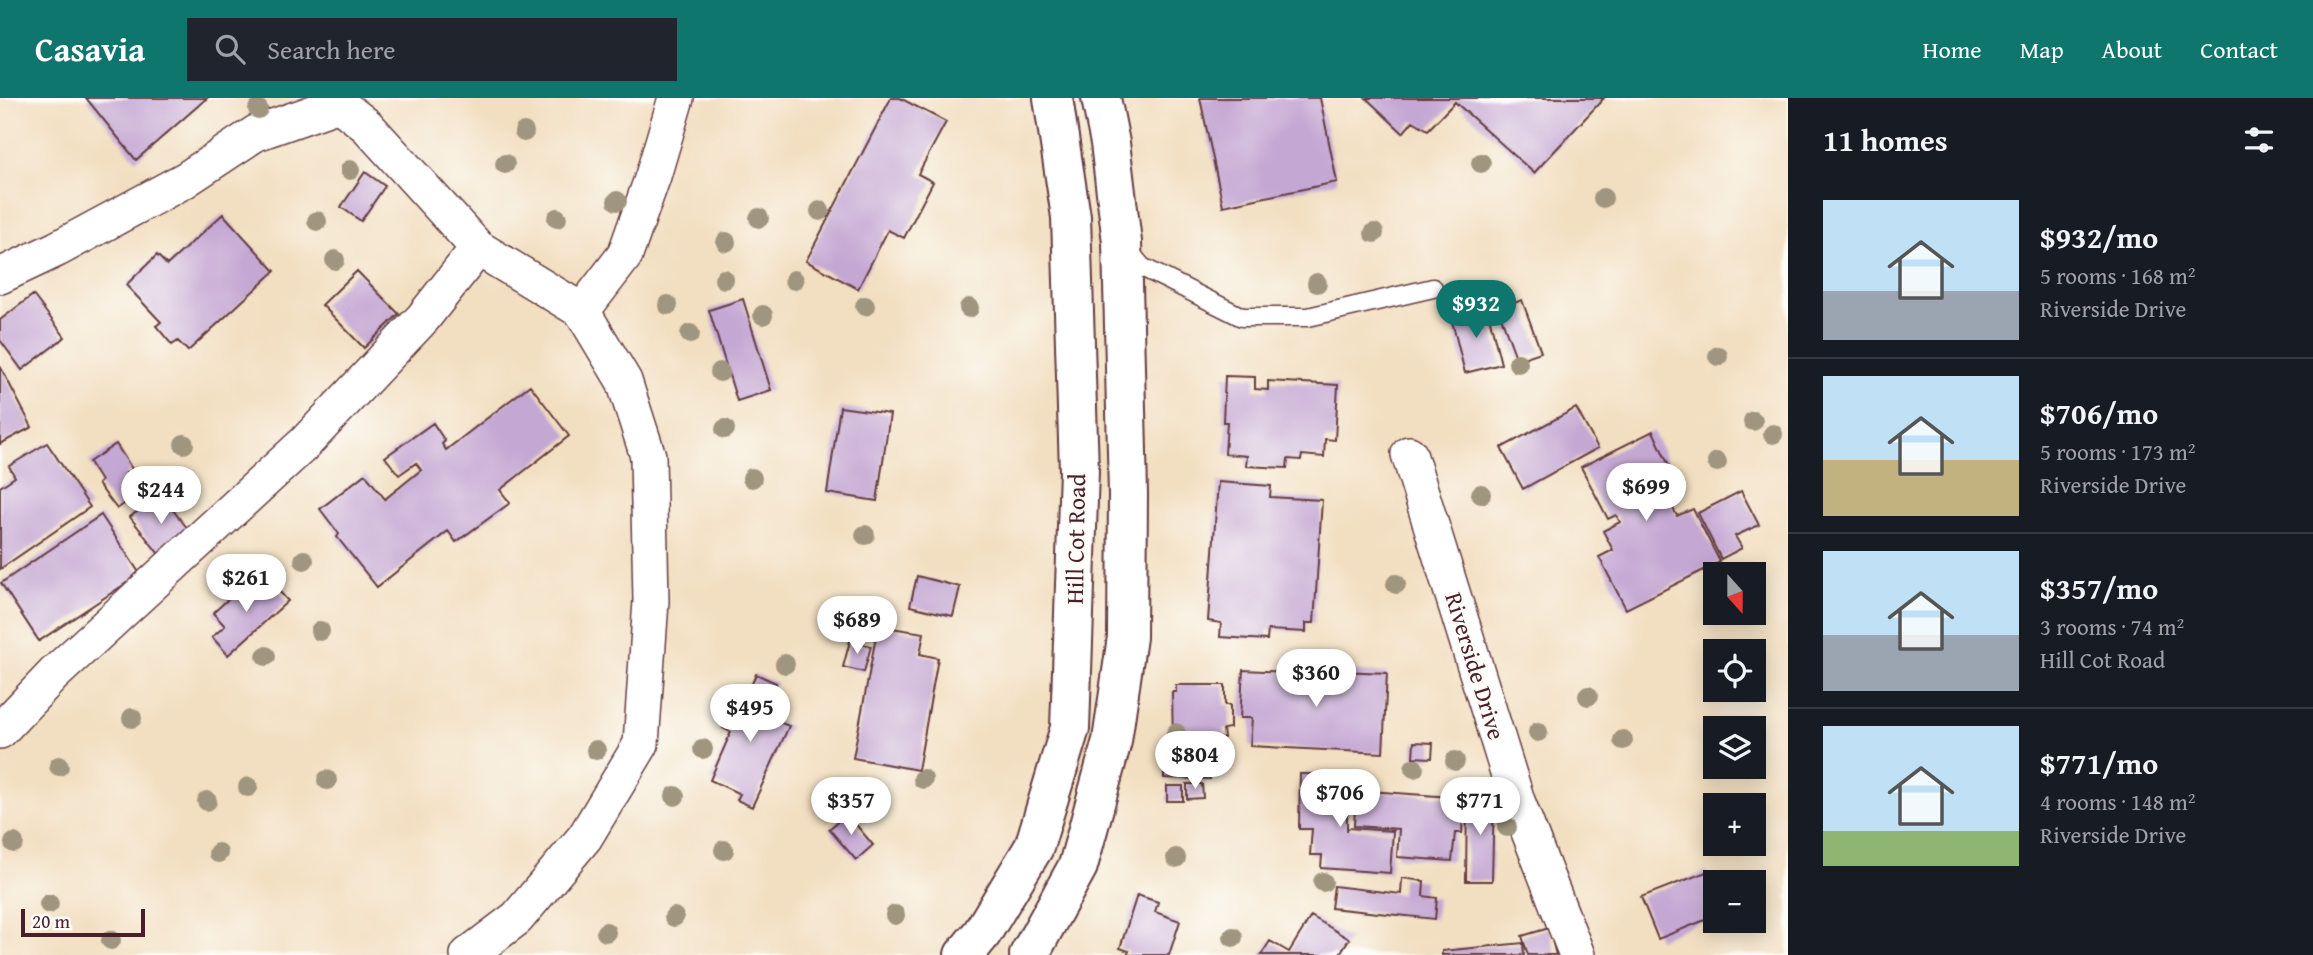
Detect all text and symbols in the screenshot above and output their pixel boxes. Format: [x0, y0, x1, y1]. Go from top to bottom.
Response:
search box [187, 18, 677, 81]
text: Casavia [35, 25, 145, 73]
icon: search [211, 30, 249, 68]
text: Search here [267, 30, 396, 69]
text: Home [1923, 32, 1982, 67]
text: Map [2020, 32, 2064, 67]
text: About [2102, 32, 2162, 67]
text: Contact [2200, 32, 2278, 67]
text: 11 homes [1823, 118, 1948, 162]
icon: filters [2240, 121, 2278, 159]
text: $932/mo [2040, 215, 2158, 259]
icon: home [1879, 228, 1963, 312]
text: 5 rooms · 168 m² [2040, 259, 2195, 292]
pin: $932 [1435, 280, 1517, 340]
text: $932 [1452, 286, 1500, 319]
text: Riverside Drive [2040, 292, 2186, 325]
text: $706/mo [2040, 391, 2158, 435]
icon: home [1879, 404, 1963, 488]
text: 5 rooms · 173 m² [2040, 435, 2195, 468]
pin: $699 [1605, 464, 1687, 523]
pin: $244 [120, 466, 202, 526]
text: Riverside Drive [2040, 468, 2186, 501]
text: $699 [1622, 469, 1670, 502]
text: $244 [137, 472, 185, 505]
street label: Hill Cot Road [1057, 473, 1094, 605]
pin: $261 [205, 554, 287, 614]
text: $261 [222, 560, 270, 593]
north arrow [1703, 562, 1766, 625]
map controls [1703, 562, 1766, 933]
text: $357/mo [2040, 566, 2158, 610]
icon: home [1879, 579, 1963, 663]
street label: Riverside Drive [1436, 588, 1515, 744]
pin: $689 [816, 596, 898, 656]
text: $689 [833, 602, 881, 635]
text: 3 rooms · 74 m² [2040, 610, 2184, 643]
button: locate [1703, 639, 1766, 702]
text: Hill Cot Road [2040, 643, 2165, 676]
pin: $360 [1275, 650, 1357, 709]
text: $360 [1292, 655, 1340, 688]
pin: $495 [709, 684, 791, 744]
text: $495 [726, 690, 774, 723]
button: layers [1703, 716, 1766, 779]
pin: $804 [1154, 732, 1236, 791]
text: $804 [1171, 737, 1219, 770]
text: $771/mo [2040, 741, 2158, 785]
icon: home [1879, 754, 1963, 838]
pin: $706 [1299, 770, 1381, 829]
text: $706 [1316, 775, 1364, 808]
pin: $357 [810, 778, 892, 837]
pin: $771 [1439, 778, 1521, 837]
text: $357 [827, 783, 875, 816]
text: $771 [1456, 783, 1504, 816]
text: 4 rooms · 148 m² [2040, 785, 2195, 818]
button: + [1703, 793, 1766, 856]
text: Riverside Drive [2040, 818, 2186, 851]
button: − [1703, 870, 1766, 933]
scale bar [21, 906, 145, 938]
text: 20 m [32, 907, 70, 935]

